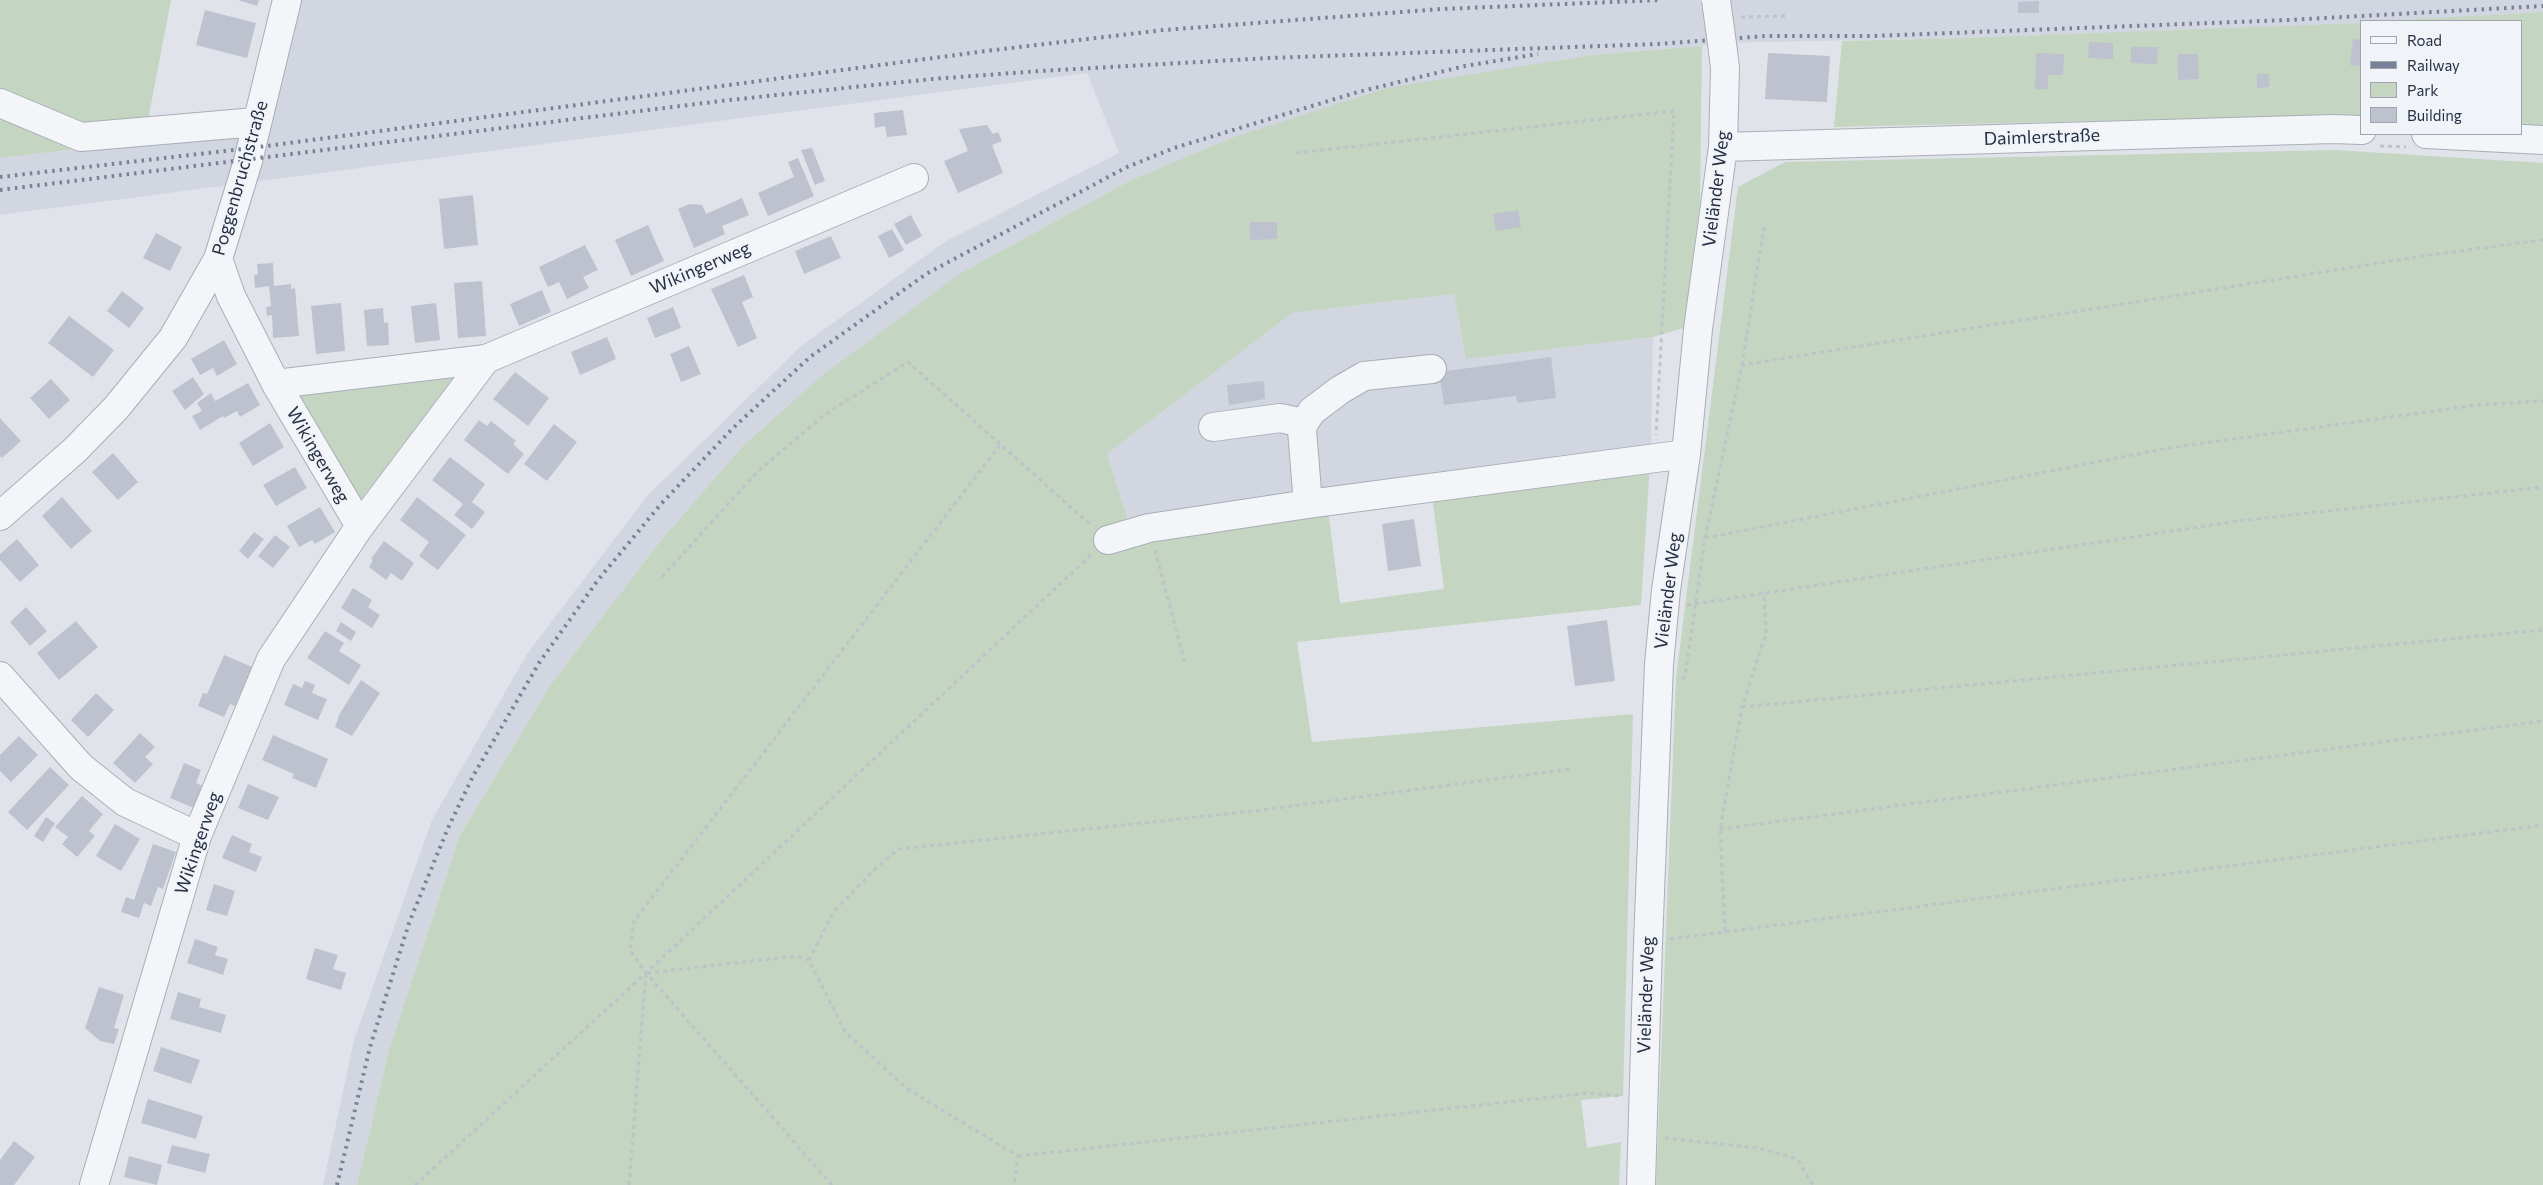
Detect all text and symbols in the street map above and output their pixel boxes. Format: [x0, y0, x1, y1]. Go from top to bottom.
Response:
legend [2360, 20, 2523, 135]
text: Road [2407, 31, 2442, 49]
text: Railway [2407, 56, 2460, 74]
text: Park [2407, 81, 2438, 99]
street label: Poggenbruchstraße [208, 98, 272, 258]
text: Building [2407, 106, 2462, 124]
street label: Daimlerstraße [1984, 124, 2100, 150]
street label: Vieländer Weg [1698, 129, 1734, 249]
street label: Wikingerweg [646, 237, 754, 299]
street label: Wikingerweg [282, 403, 354, 507]
street label: Vieländer Weg [1650, 531, 1686, 651]
street label: Wikingerweg [170, 789, 226, 897]
street label: Vieländer Weg [1633, 936, 1659, 1054]

